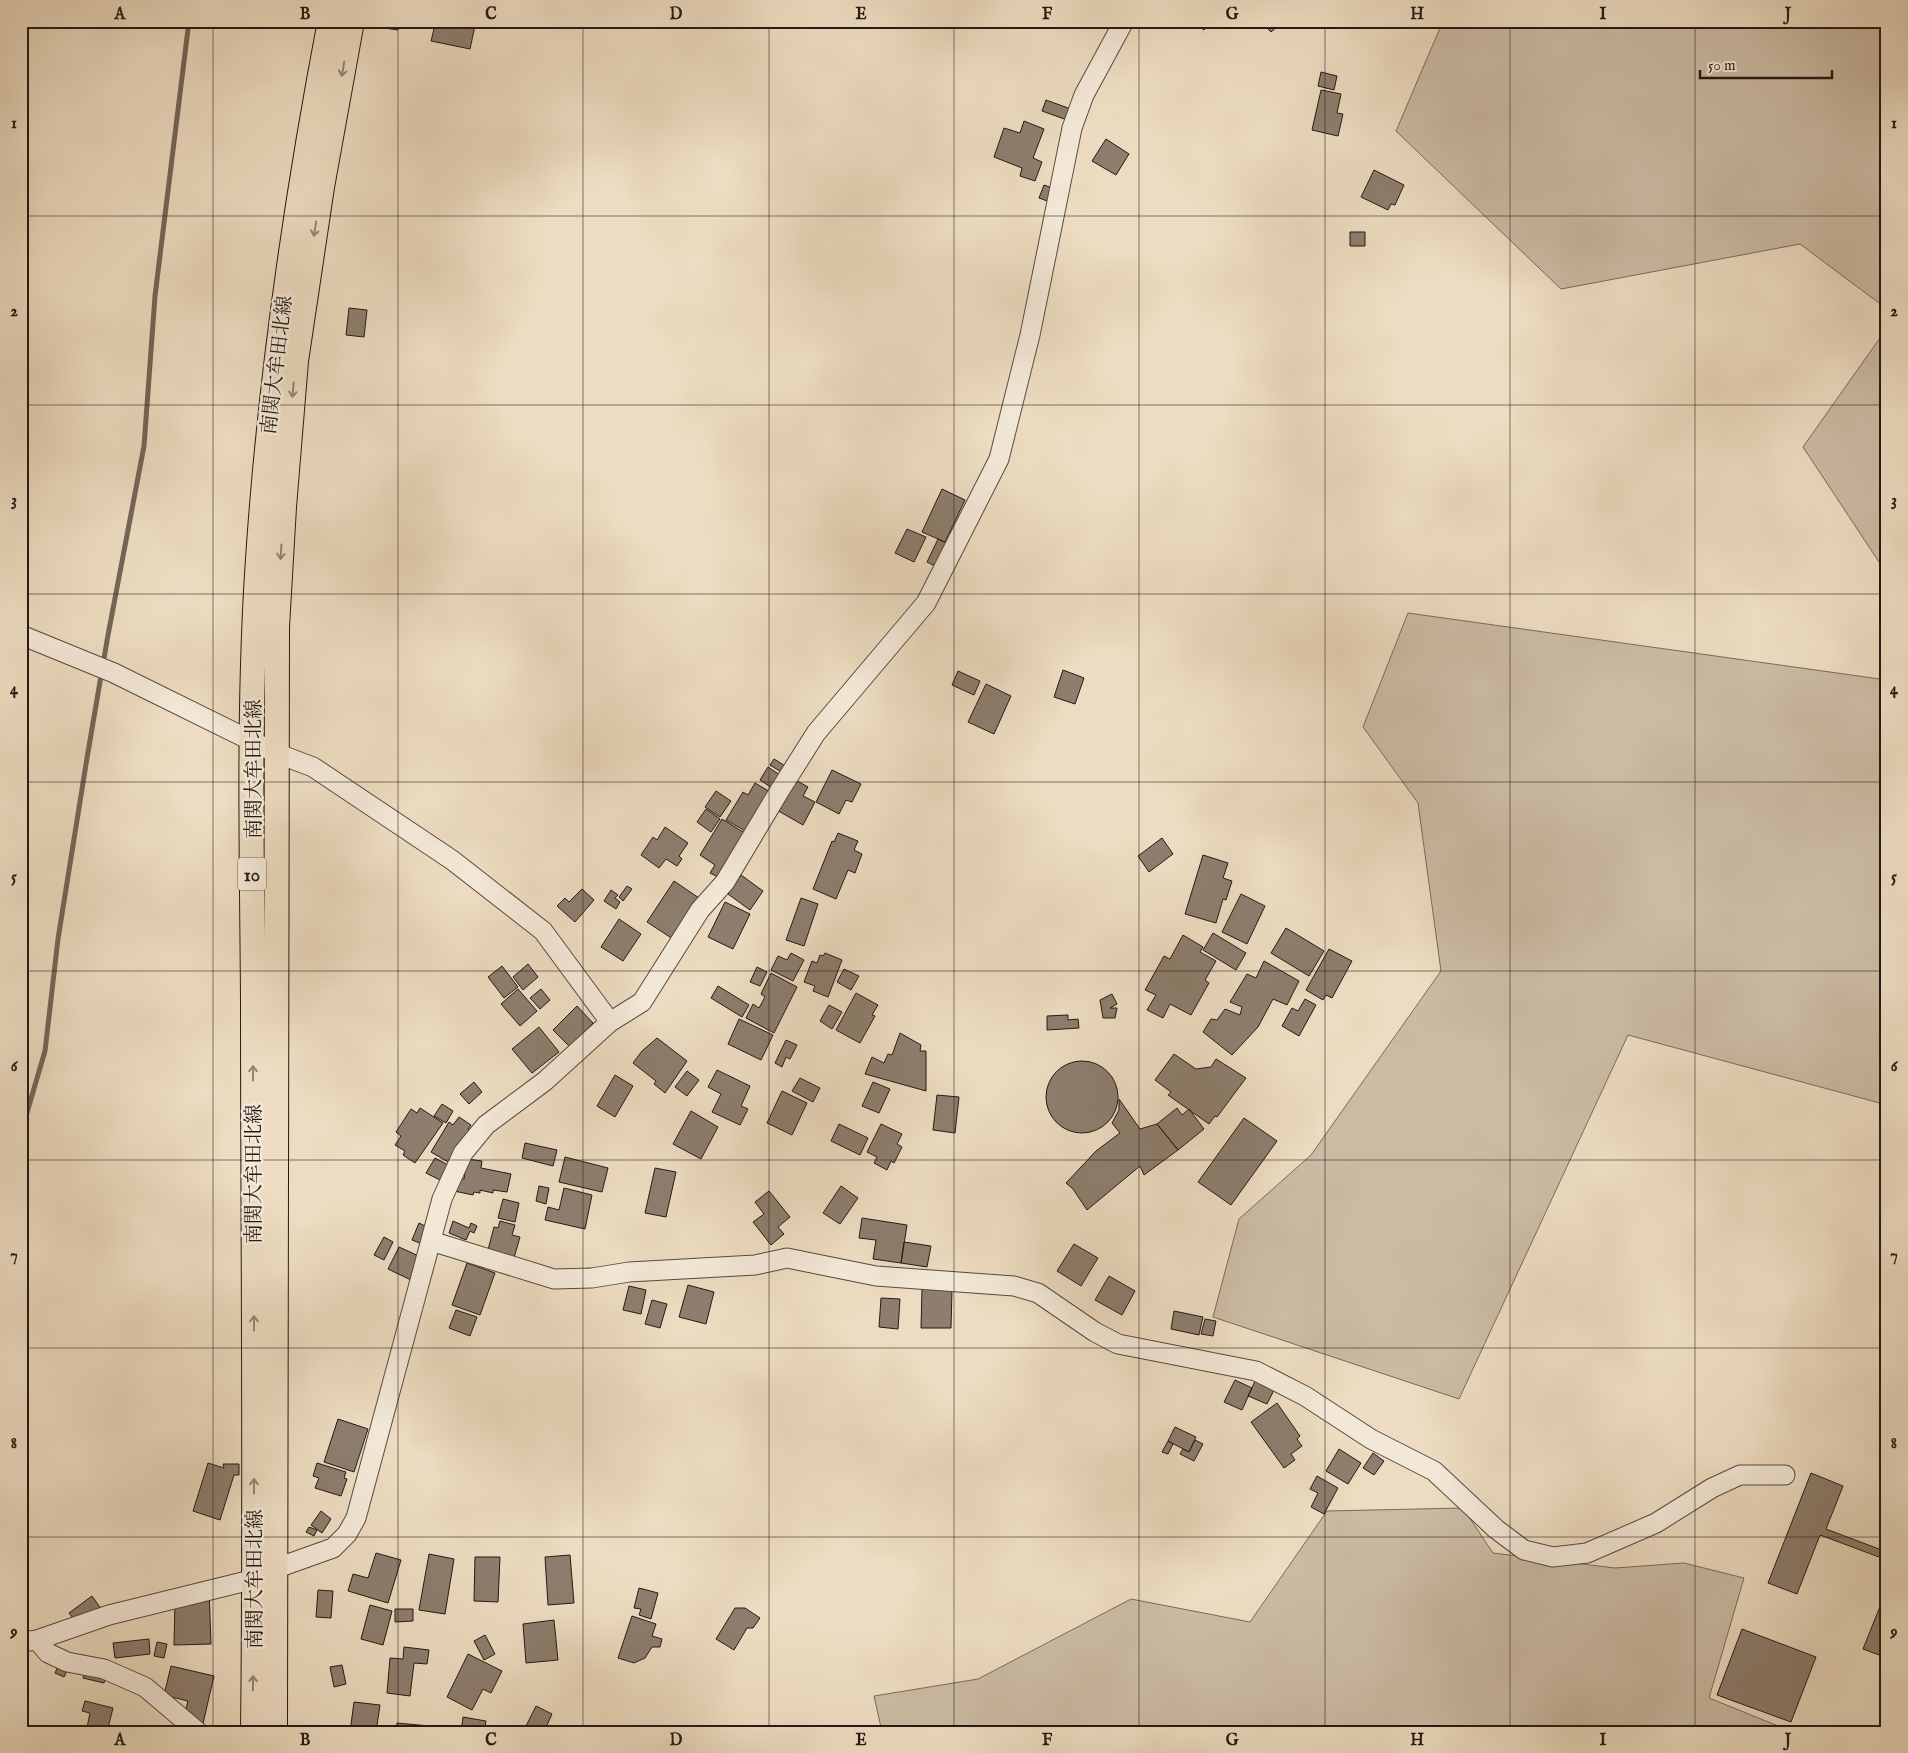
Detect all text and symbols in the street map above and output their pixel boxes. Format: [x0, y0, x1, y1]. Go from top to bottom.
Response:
text: A [114, 5, 127, 25]
text: B [300, 5, 311, 25]
text: C [485, 5, 497, 25]
text: D [670, 5, 683, 25]
text: E [855, 5, 867, 25]
text: F [1042, 5, 1053, 25]
text: G [1226, 5, 1239, 25]
text: H [1410, 5, 1424, 25]
text: I [1600, 5, 1607, 25]
text: J [1783, 5, 1792, 25]
scale bar [1700, 48, 1833, 80]
text: 50 m [1708, 56, 1736, 75]
one-way arrow [338, 61, 348, 77]
text: 1 [11, 114, 17, 134]
text: 1 [1891, 114, 1897, 134]
one-way arrow [310, 221, 320, 237]
street label: 南関大牟田北線 [257, 294, 298, 436]
text: 2 [10, 302, 18, 322]
text: 2 [1890, 302, 1898, 322]
one-way arrow [289, 382, 298, 398]
text: 3 [11, 491, 17, 511]
text: 3 [1891, 491, 1897, 511]
one-way arrow [277, 544, 286, 560]
text: 4 [10, 680, 19, 700]
text: 4 [1890, 680, 1899, 700]
street label: 南関大牟田北線 [242, 699, 267, 839]
road number: 10 [238, 858, 266, 891]
text: 5 [11, 868, 17, 888]
text: 5 [1891, 868, 1897, 888]
text: 6 [11, 1057, 19, 1077]
text: 6 [1891, 1057, 1899, 1077]
one-way arrow [248, 1065, 258, 1082]
street label: 南関大牟田北線 [242, 1104, 267, 1244]
text: 7 [10, 1246, 18, 1266]
text: 7 [1890, 1246, 1898, 1266]
one-way arrow [249, 1315, 259, 1332]
text: 8 [11, 1434, 17, 1454]
text: 8 [1891, 1434, 1897, 1454]
one-way arrow [249, 1478, 259, 1494]
street label: 南関大牟田北線 [243, 1509, 268, 1649]
text: 9 [10, 1623, 18, 1643]
text: 9 [1890, 1623, 1898, 1643]
one-way arrow [248, 1675, 258, 1692]
text: A [114, 1731, 127, 1751]
text: B [300, 1731, 311, 1751]
text: C [485, 1731, 497, 1751]
text: D [670, 1731, 683, 1751]
text: E [855, 1731, 867, 1751]
text: F [1042, 1731, 1053, 1751]
text: G [1226, 1731, 1239, 1751]
text: H [1410, 1731, 1424, 1751]
text: I [1600, 1731, 1607, 1751]
text: J [1783, 1731, 1792, 1751]

